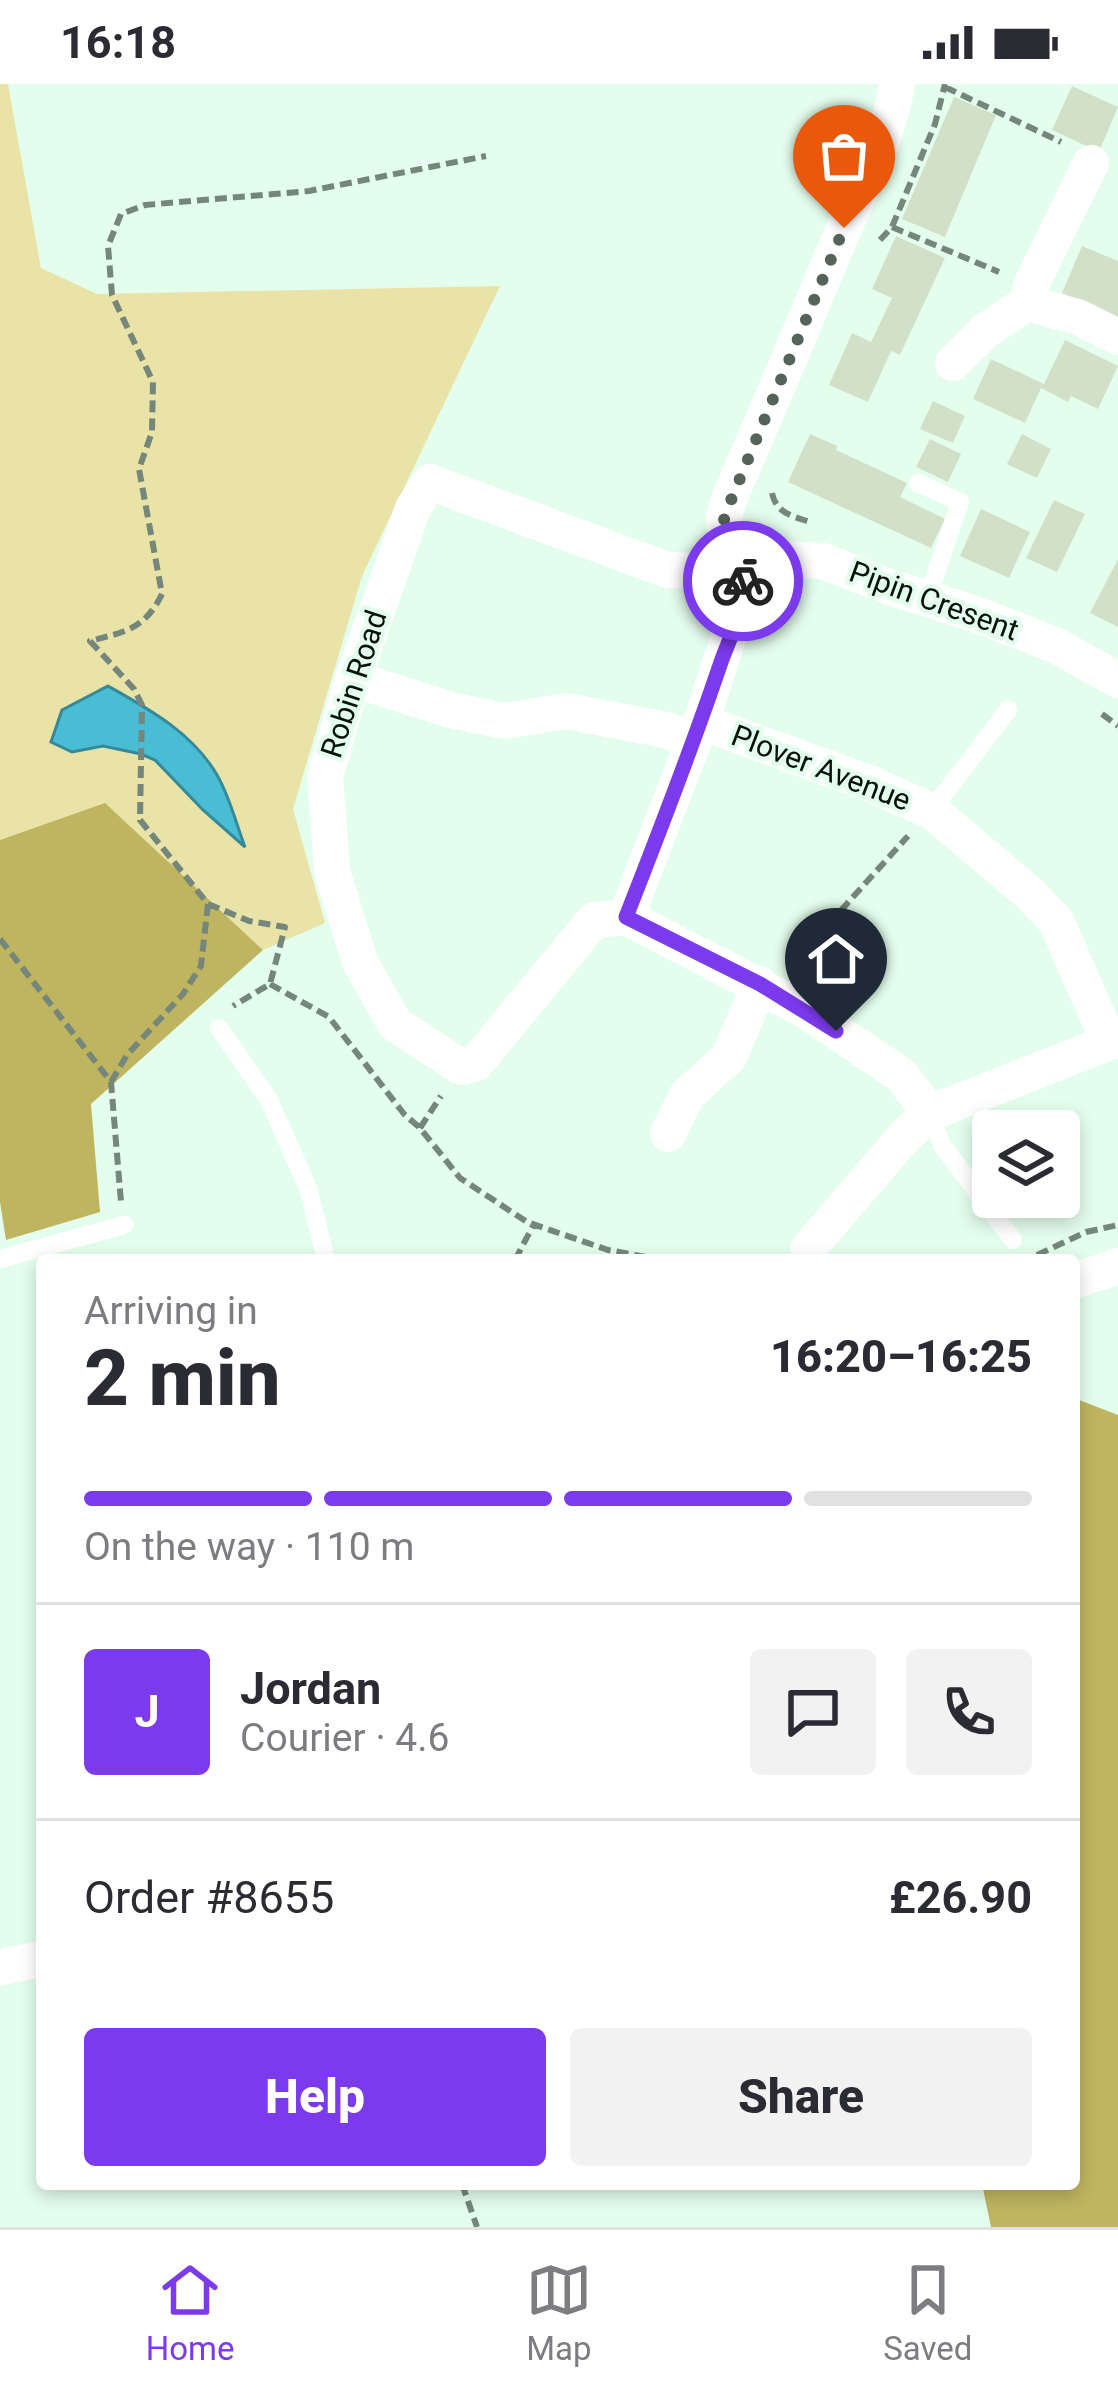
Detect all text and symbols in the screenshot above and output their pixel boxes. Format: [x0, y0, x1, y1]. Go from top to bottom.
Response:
text: 16:18 [60, 16, 176, 69]
pin [793, 105, 895, 228]
icon: bag [811, 123, 877, 189]
courier [683, 521, 803, 641]
icon: bike [710, 548, 776, 614]
street label: Pipin Cresent [845, 554, 1024, 647]
street label: Robin Road [313, 606, 394, 762]
street label: Plover Avenue [727, 717, 916, 818]
pin [785, 908, 887, 1031]
icon: home [803, 926, 869, 992]
map controls [972, 1110, 1080, 1218]
button: layers [972, 1110, 1080, 1218]
text: Arriving in [84, 1288, 258, 1334]
text: 16:20–16:25 [770, 1330, 1032, 1383]
text: 2 min [84, 1333, 281, 1424]
text: On the way · 110 m [84, 1524, 415, 1570]
button: chat [750, 1649, 876, 1775]
button: phone [906, 1649, 1032, 1775]
text: Jordan [240, 1662, 381, 1715]
text: J [134, 1685, 160, 1738]
text: Courier · 4.6 [240, 1715, 449, 1761]
text: Order #8655 [84, 1871, 334, 1924]
text: £26.90 [889, 1871, 1032, 1924]
button: Help [84, 2028, 546, 2166]
button: Share [570, 2028, 1032, 2166]
tab: Home [146, 2257, 234, 2368]
tab: Map [526, 2257, 592, 2368]
tab: Saved [883, 2257, 972, 2368]

